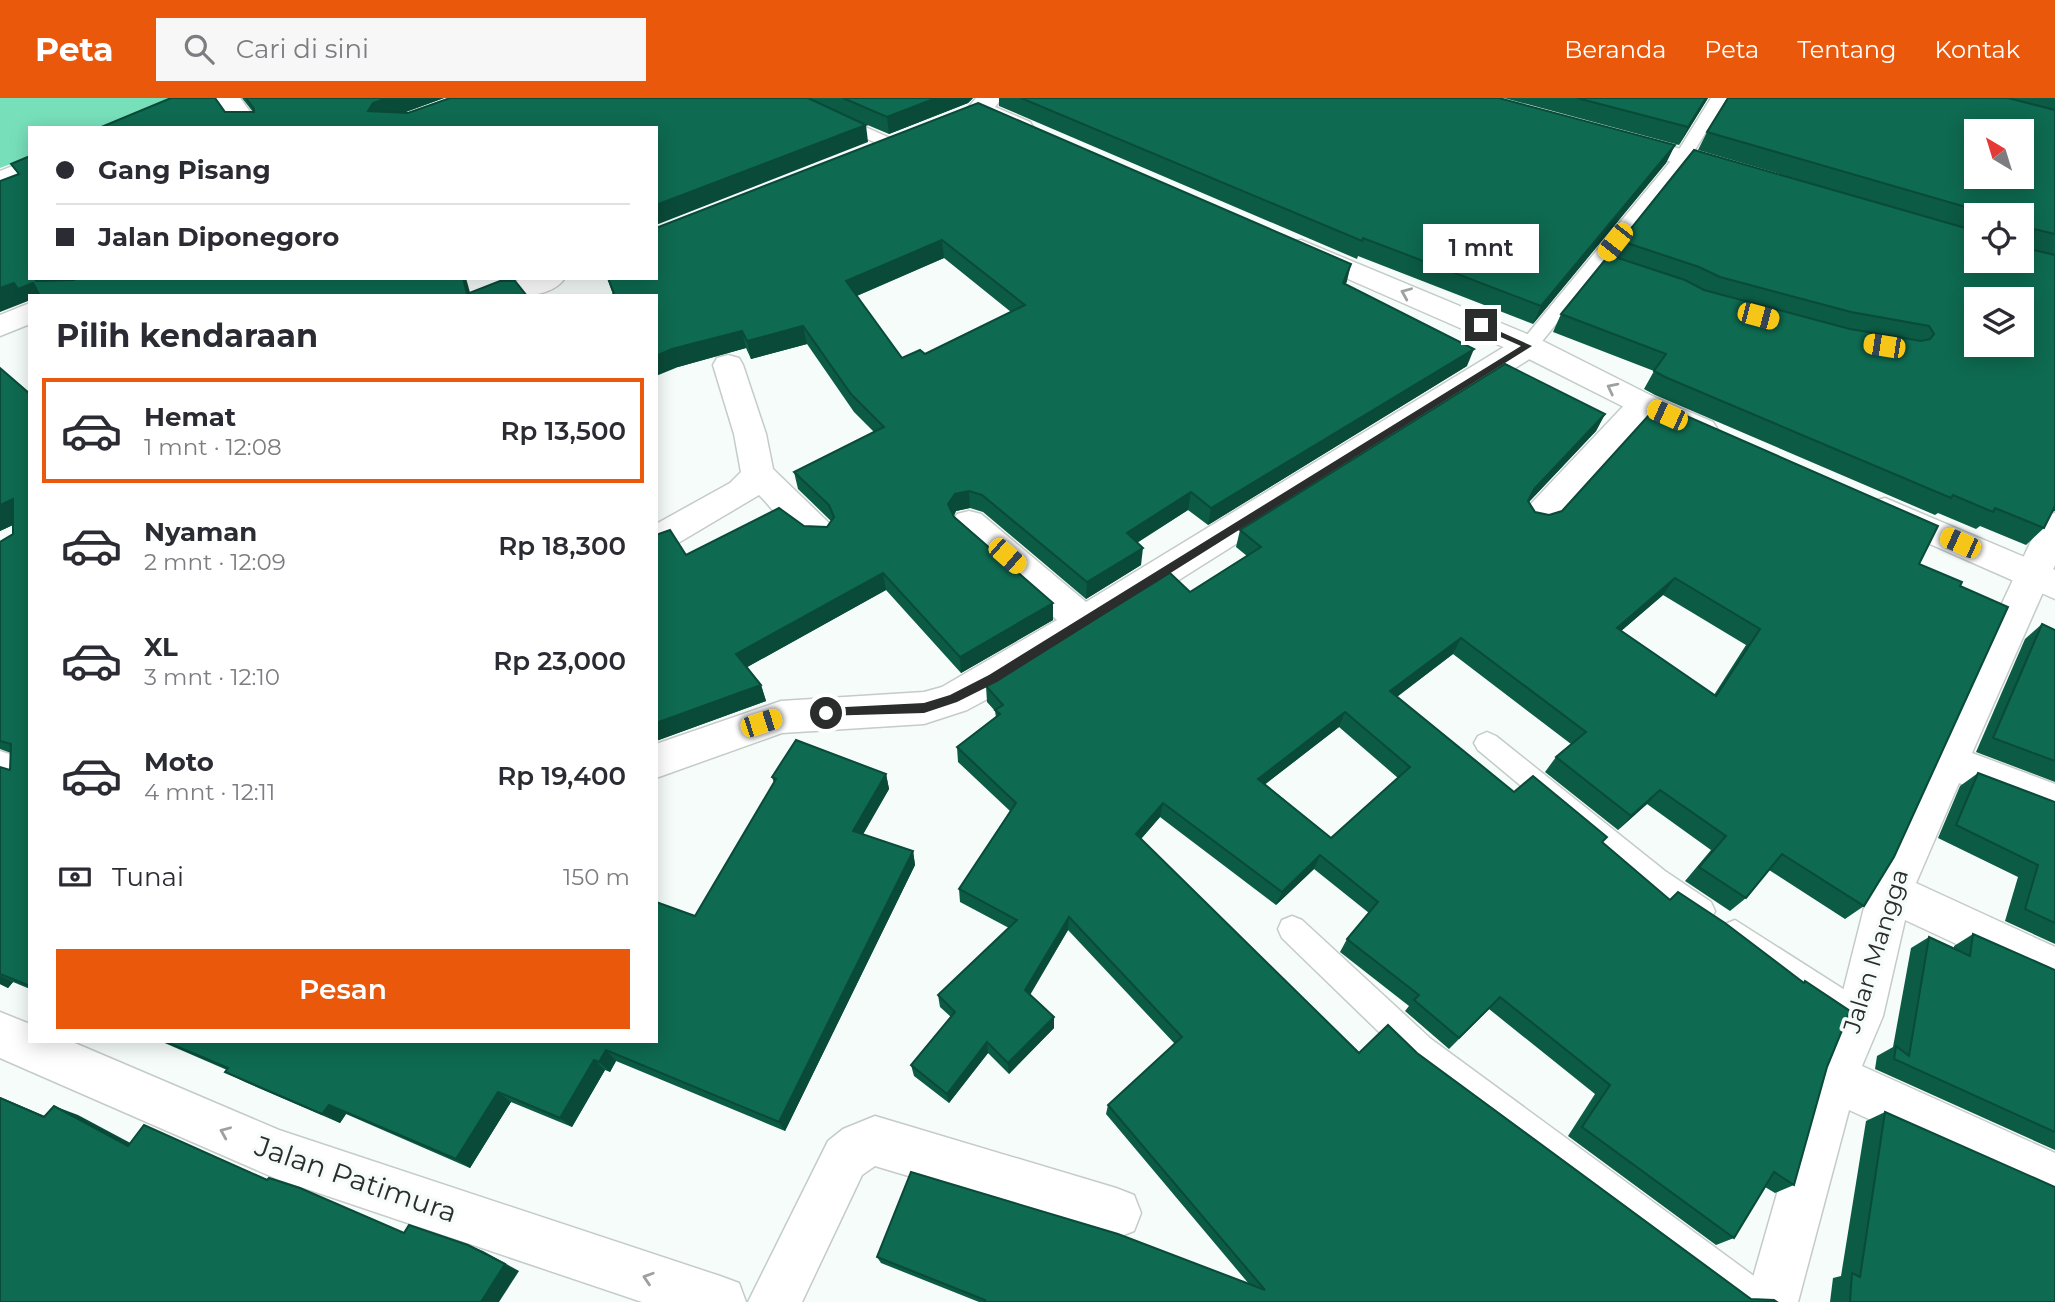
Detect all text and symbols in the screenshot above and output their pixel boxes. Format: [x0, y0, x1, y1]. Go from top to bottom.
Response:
search box [156, 18, 646, 81]
text: Peta [35, 29, 114, 69]
icon: search [180, 30, 218, 68]
text: Cari di sini [236, 33, 369, 65]
text: Beranda [1564, 35, 1666, 64]
text: Peta [1704, 35, 1759, 64]
text: Tentang [1797, 35, 1896, 64]
text: Kontak [1934, 35, 2020, 64]
north arrow [1964, 119, 2034, 189]
map controls [1964, 119, 2034, 357]
text: Gang Pisang [98, 154, 271, 186]
button: locate [1964, 203, 2034, 273]
car [1594, 219, 1637, 265]
text: Jalan Diponegoro [98, 221, 339, 253]
callout: 1 mnt [1423, 224, 1539, 272]
text: 1 mnt [1449, 234, 1513, 262]
one-way arrow [1400, 287, 1413, 301]
button: layers [1964, 287, 2034, 357]
car [1735, 300, 1782, 332]
route end [1465, 309, 1497, 341]
text: Pilih kendaraan [56, 316, 318, 355]
car [1862, 332, 1907, 360]
one-way arrow [1607, 383, 1619, 397]
car [1644, 397, 1691, 433]
icon: car [60, 399, 123, 462]
text: Hemat [144, 401, 236, 433]
text: Rp 13,500 [500, 415, 626, 447]
text: 1 mnt · 12:08 [144, 433, 282, 461]
icon: car [60, 514, 123, 577]
text: Nyaman [144, 516, 257, 548]
car [1937, 525, 1984, 561]
text: Rp 18,300 [498, 530, 626, 562]
car [985, 534, 1030, 578]
text: 2 mnt · 12:09 [144, 548, 286, 576]
icon: car [60, 629, 123, 692]
text: XL [144, 631, 178, 663]
text: Rp 23,000 [493, 645, 626, 677]
text: 3 mnt · 12:10 [144, 663, 280, 691]
route start [810, 697, 842, 729]
car [738, 707, 785, 739]
icon: car [60, 744, 123, 807]
text: Moto [144, 746, 214, 778]
text: Rp 19,400 [497, 760, 626, 792]
text: 4 mnt · 12:11 [144, 778, 275, 806]
icon: cash [56, 858, 94, 896]
text: Tunai [112, 861, 184, 893]
text: 150 m [563, 863, 630, 891]
street label: Jalan Mangga [1837, 865, 1914, 1037]
button: Pesan [56, 949, 630, 1029]
one-way arrow [220, 1126, 232, 1140]
street label: Jalan Patimura [250, 1128, 461, 1229]
one-way arrow [643, 1271, 655, 1286]

